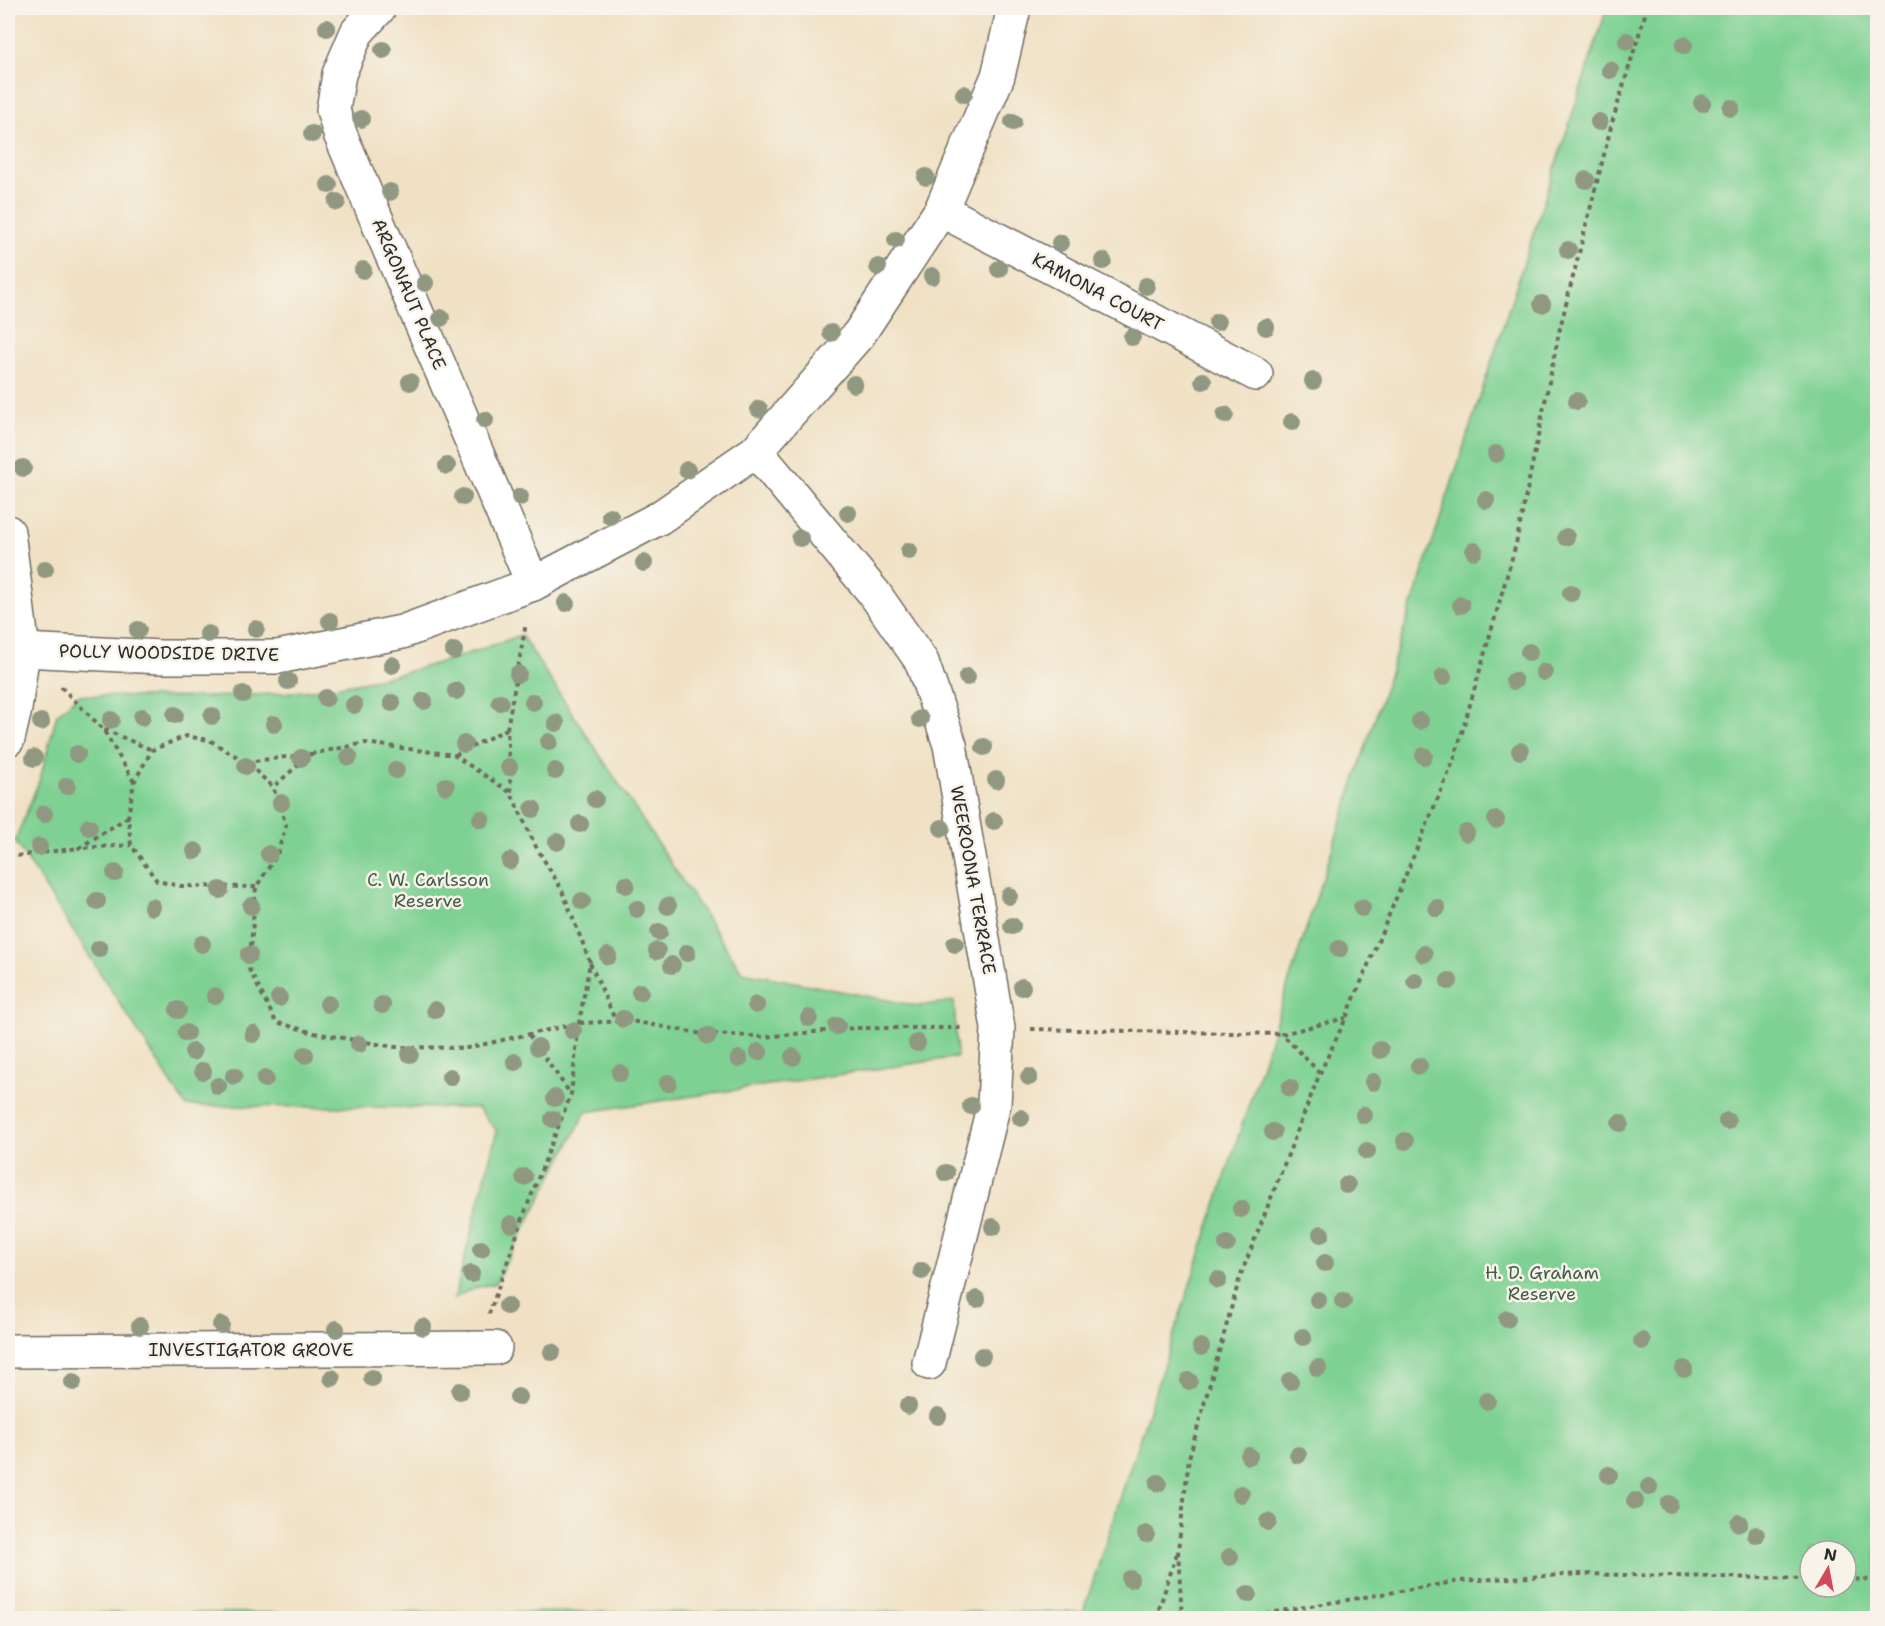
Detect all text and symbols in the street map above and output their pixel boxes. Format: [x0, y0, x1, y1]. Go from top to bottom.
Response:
street label: ARGONAUT PLACE [366, 215, 452, 373]
street label: KAMONA COURT [1028, 247, 1168, 337]
street label: POLLY WOODSIDE DRIVE [59, 639, 279, 667]
street label: WEEROONA TERRACE [945, 784, 1001, 976]
park label: C. W. Carlsson Reserve [367, 868, 489, 913]
park label: H. D. Graham Reserve [1485, 1261, 1599, 1306]
street label: INVESTIGATOR GROVE [148, 1338, 354, 1362]
north arrow [1798, 1539, 1858, 1599]
text: N [1822, 1543, 1839, 1566]

